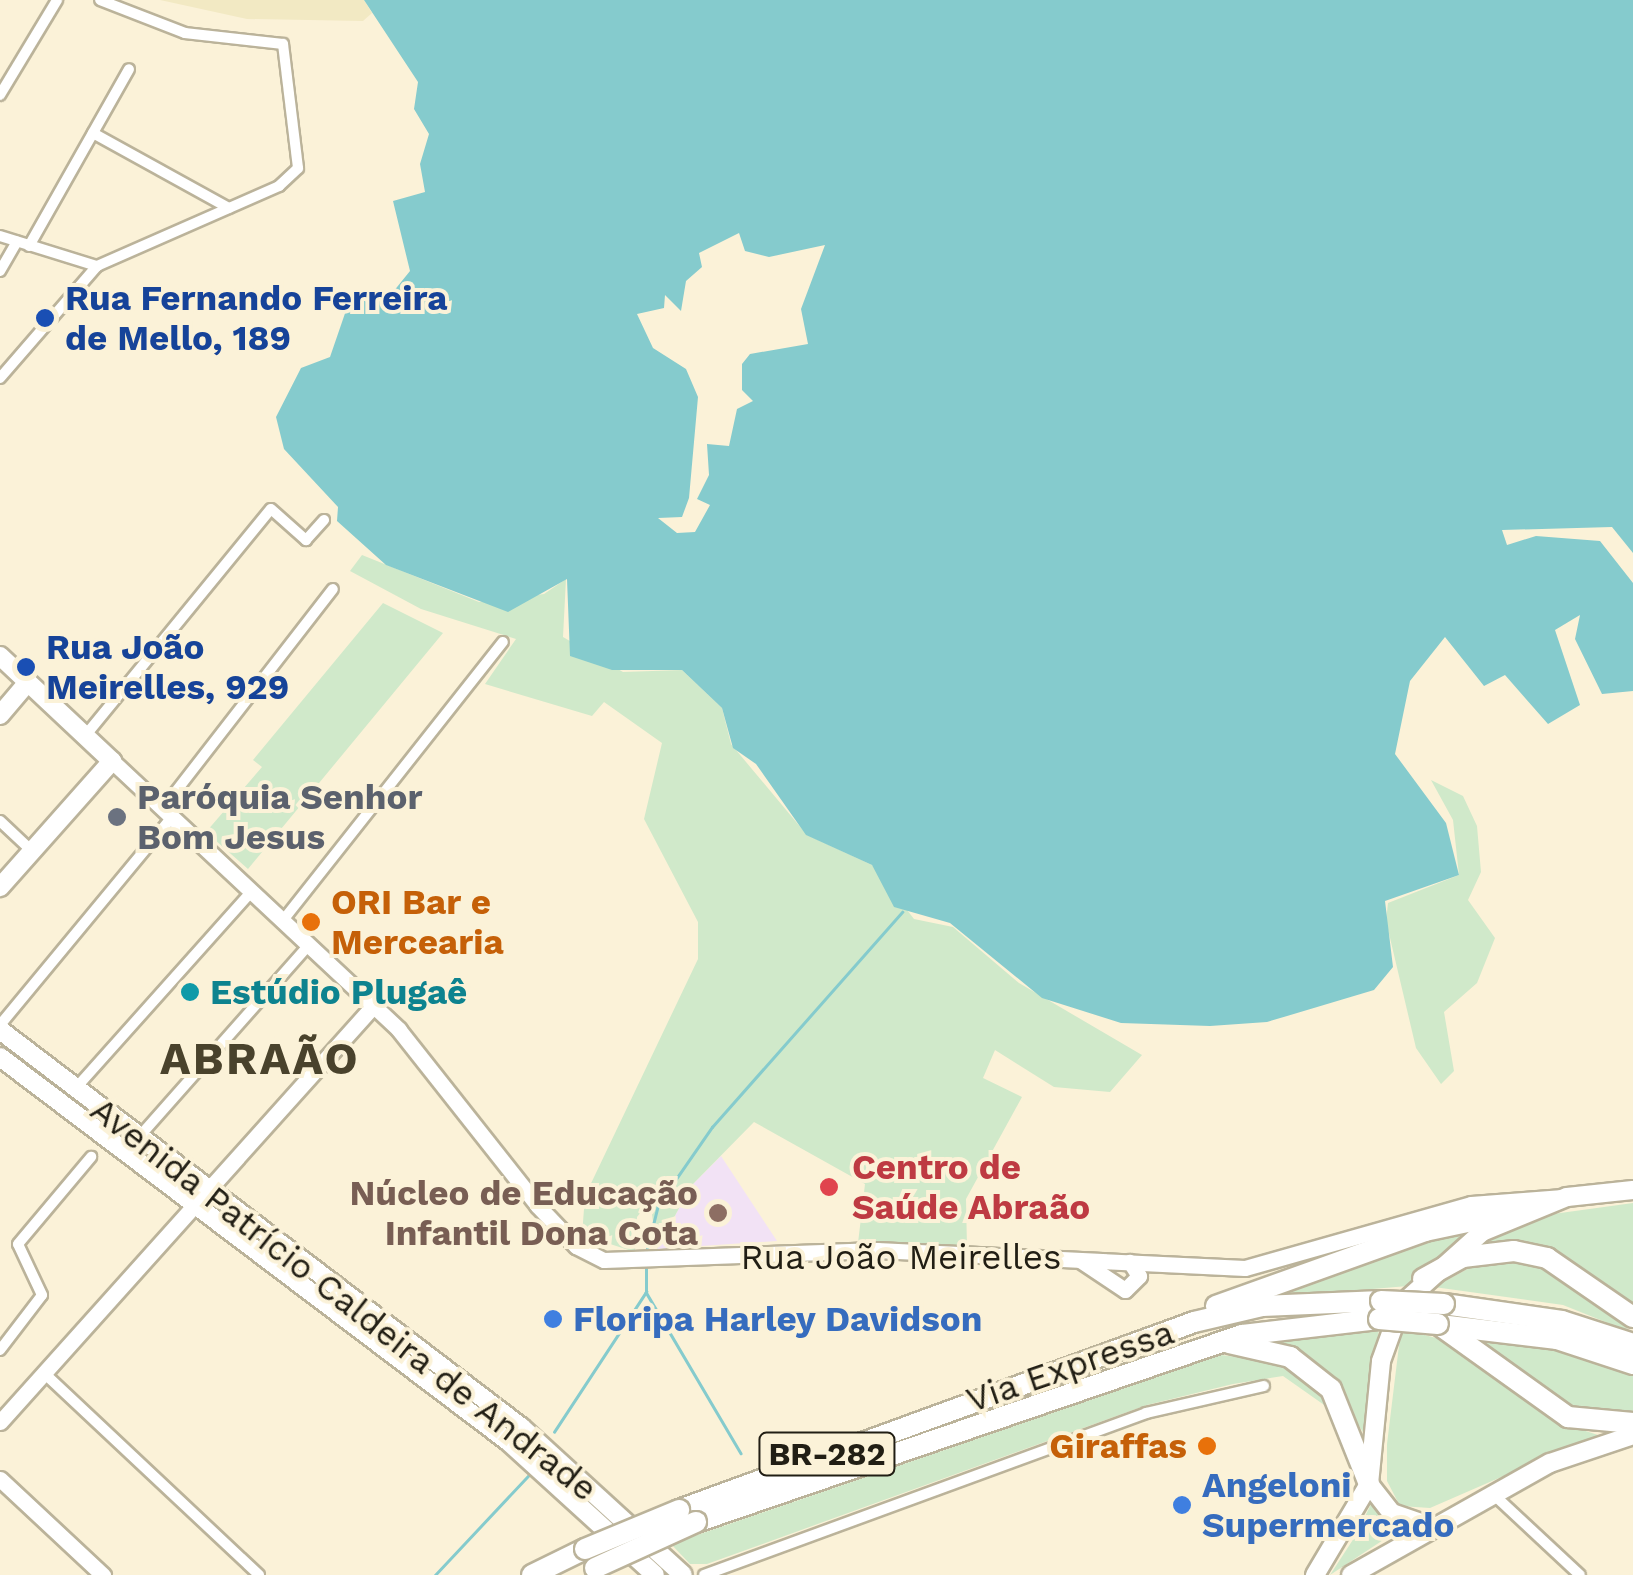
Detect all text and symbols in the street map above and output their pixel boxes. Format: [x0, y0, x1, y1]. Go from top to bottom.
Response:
place label: Rua Fernando Ferreira de Mello, 189 [65, 277, 448, 359]
marker: Rua Fernando Ferreira de Mello, 189 [34, 307, 56, 329]
place label: Rua João Meirelles, 929 [46, 626, 289, 708]
marker: Rua João Meirelles, 929 [15, 656, 37, 678]
place label: Paróquia Senhor Bom Jesus [137, 776, 423, 858]
marker: Paróquia Senhor Bom Jesus [106, 806, 128, 828]
place label: ORI Bar e Mercearia [331, 881, 504, 963]
marker: ORI Bar e Mercearia [300, 911, 322, 933]
place label: Estúdio Plugaê [210, 971, 467, 1013]
marker: Estúdio Plugaê [179, 981, 201, 1003]
district label: ABRAÃO [160, 1032, 360, 1086]
street label: Avenida Patrício Caldeira de Andrade [81, 1087, 607, 1511]
place label: Centro de Saúde Abraão [852, 1146, 1091, 1228]
place label: Núcleo de Educação Infantil Dona Cota [349, 1172, 698, 1254]
marker: Centro de Saúde Abraão [816, 1174, 842, 1200]
marker: Núcleo de Educação Infantil Dona Cota [707, 1202, 729, 1224]
street label: Rua João Meirelles [740, 1236, 1062, 1278]
place label: Floripa Harley Davidson [573, 1298, 984, 1340]
marker: Floripa Harley Davidson [542, 1308, 564, 1330]
street label: Via Expressa [960, 1311, 1180, 1421]
place label: Giraffas [1049, 1425, 1187, 1467]
road number: BR-282 [757, 1427, 897, 1481]
marker: Giraffas [1196, 1435, 1218, 1457]
place label: Angeloni Supermercado [1202, 1464, 1454, 1546]
marker: Angeloni Supermercado [1171, 1494, 1193, 1516]

